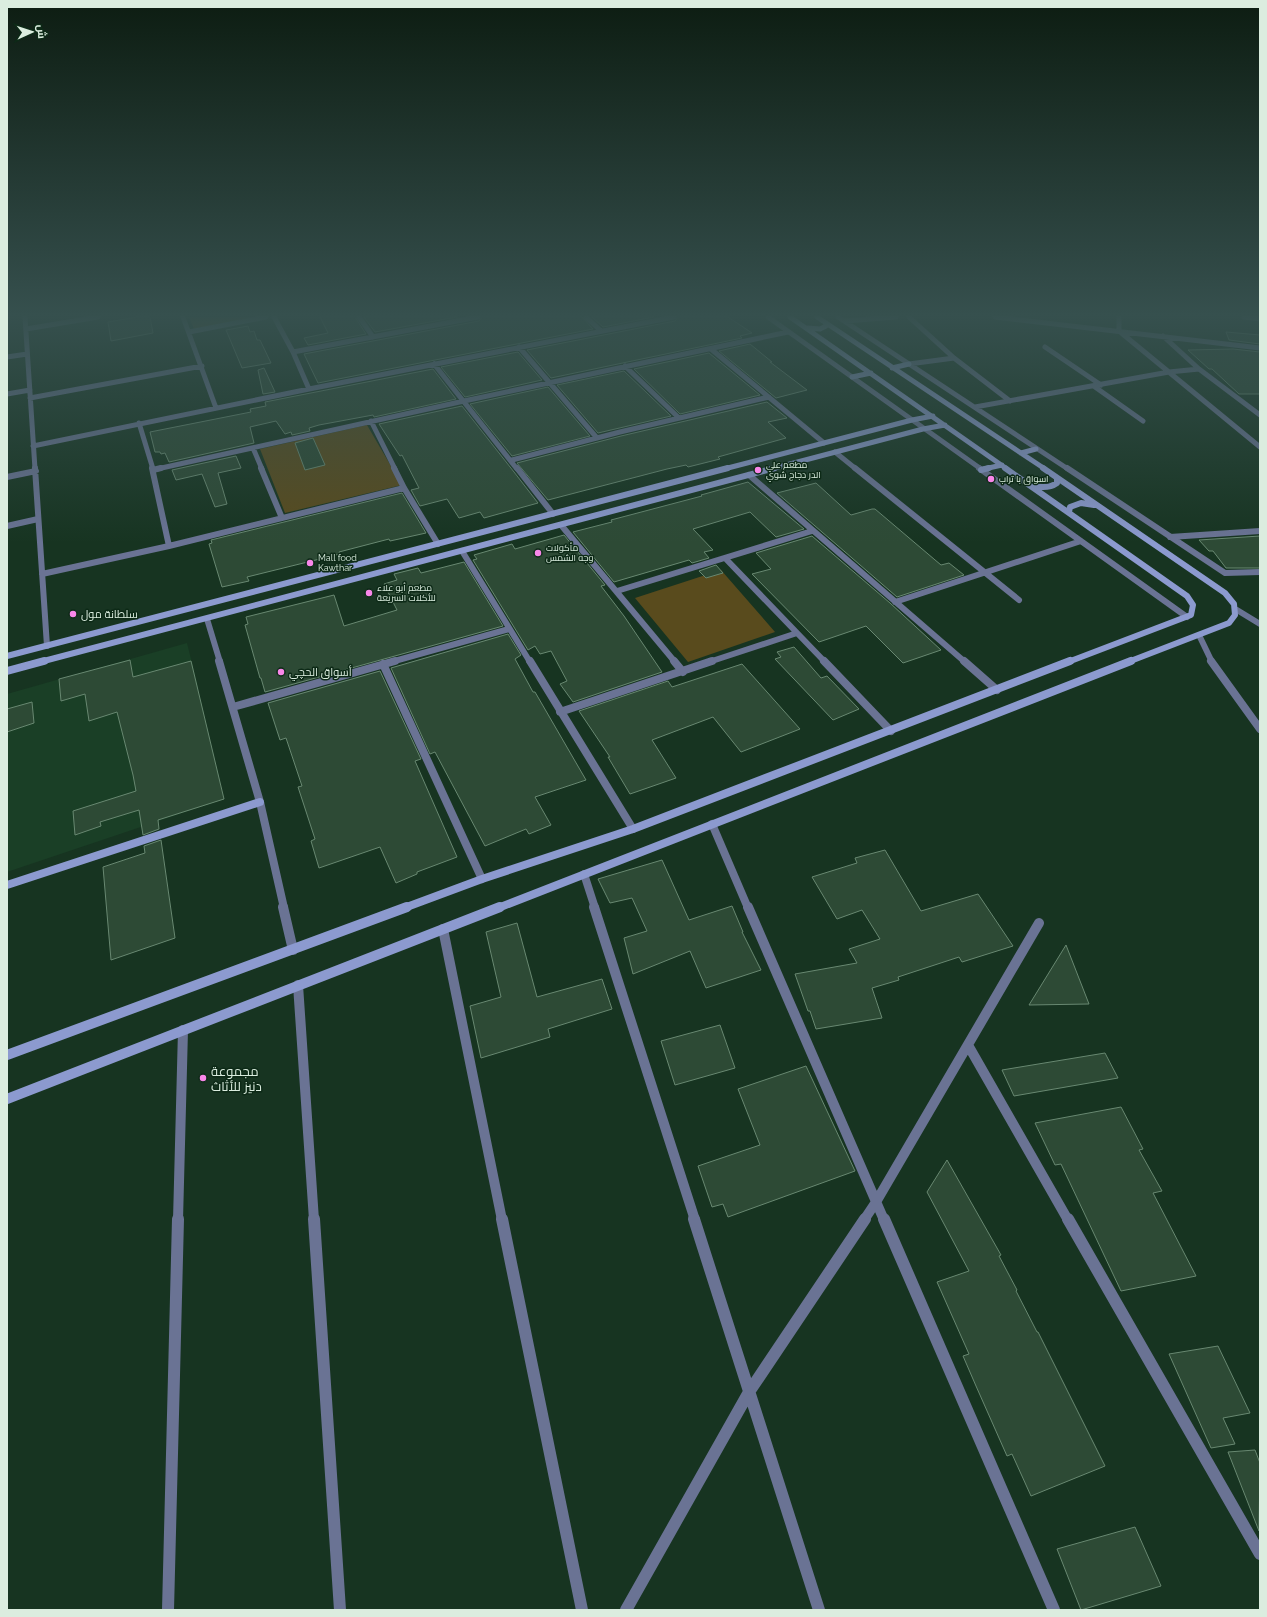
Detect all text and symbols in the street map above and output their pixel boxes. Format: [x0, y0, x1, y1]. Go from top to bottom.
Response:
north arrow [12, 12, 52, 52]
text: ش [35, 24, 48, 39]
place label: مطعم علي الدر دجاج شوي [766, 460, 821, 482]
marker: مطعم علي الدر دجاج شوي [753, 465, 763, 475]
marker: اسواق با تراب [986, 474, 996, 484]
place label: اسواق با تراب [999, 474, 1049, 485]
place label: مأكولات وجه الشمس [546, 542, 593, 563]
marker: مأكولات وجه الشمس [533, 548, 543, 558]
place label: Mall food Kawthar [318, 553, 357, 573]
marker: Mall food Kawthar [305, 558, 315, 568]
place label: مطعم أبو علاء للأكلات السريعة [377, 582, 436, 603]
marker: مطعم أبو علاء للأكلات السريعة [364, 588, 374, 598]
place label: سلطانة مول [81, 608, 138, 621]
marker: سلطانة مول [68, 609, 78, 619]
place label: أسواق الحچي [289, 665, 352, 681]
marker: أسواق الحچي [276, 667, 286, 677]
place label: مجموعة دنيز للأثاث [211, 1064, 262, 1094]
marker: مجموعة دنيز للأثاث [198, 1073, 208, 1083]

